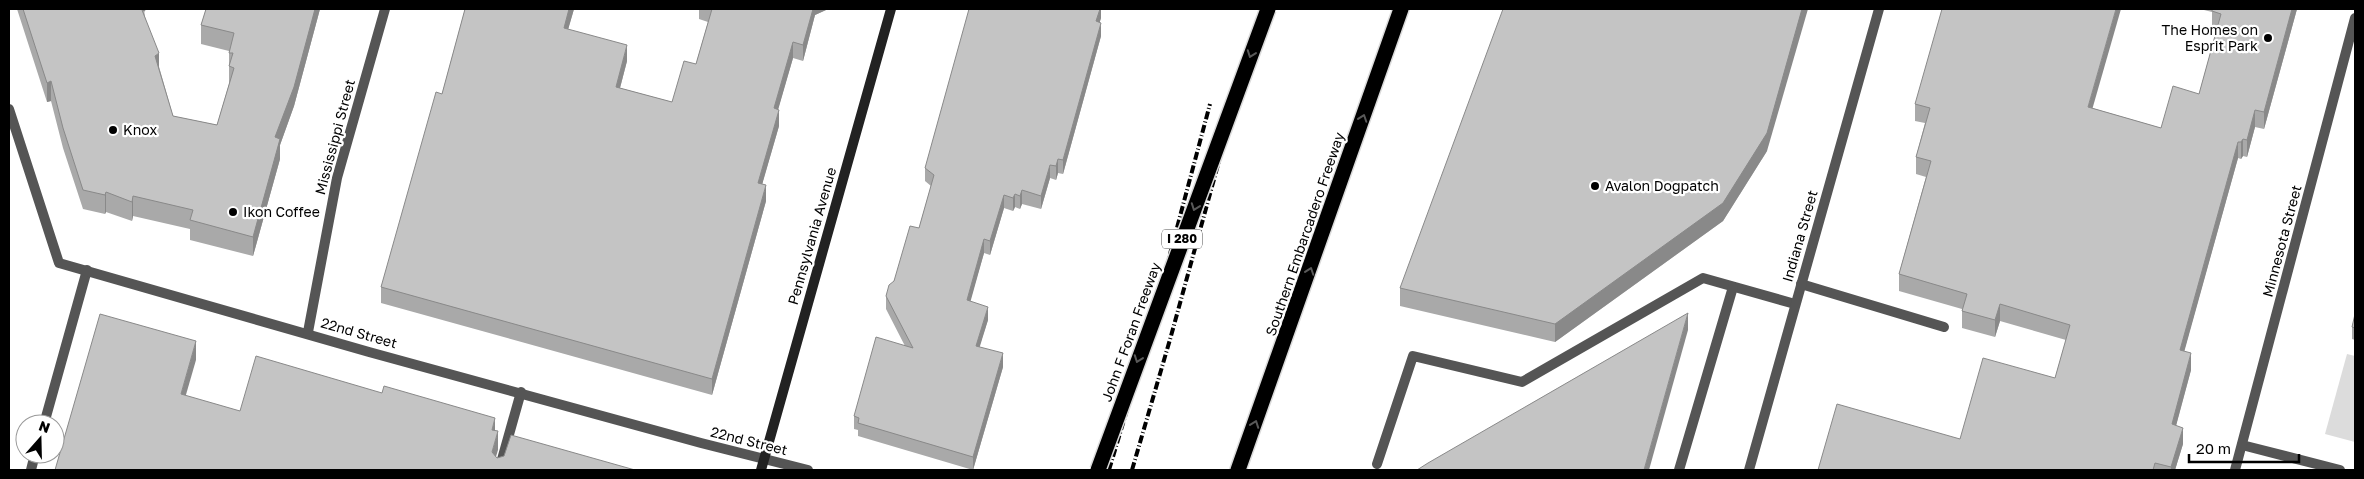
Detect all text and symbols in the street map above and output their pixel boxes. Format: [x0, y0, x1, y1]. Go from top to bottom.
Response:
place label: The Homes on Esprit Park [2162, 21, 2258, 54]
marker: The Homes on Esprit Park [2262, 32, 2274, 44]
one-way arrow [1247, 50, 1257, 58]
street label: Mississippi Street [311, 77, 358, 196]
one-way arrow [1357, 114, 1367, 123]
place label: Knox [123, 121, 157, 138]
marker: Knox [107, 124, 119, 136]
street label: Southern Embarcadero Freeway [1262, 130, 1347, 338]
street label: Pennsylvania Avenue [784, 165, 839, 307]
place label: Avalon Dogpatch [1605, 177, 1719, 194]
marker: Avalon Dogpatch [1589, 180, 1601, 192]
street label: Minnesota Street [2258, 183, 2305, 299]
street label: Indiana Street [1778, 188, 1821, 284]
one-way arrow [1190, 202, 1201, 211]
place label: Ikon Coffee [243, 203, 320, 220]
marker: Ikon Coffee [227, 206, 239, 218]
road number: I 280 [1162, 230, 1202, 248]
street label: John F Foran Freeway [1097, 260, 1164, 404]
one-way arrow [1304, 268, 1314, 276]
street label: 22nd Street [319, 314, 399, 351]
one-way arrow [1134, 354, 1144, 363]
north arrow [15, 414, 65, 464]
text: N [37, 417, 53, 436]
one-way arrow [1249, 421, 1259, 429]
street label: 22nd Street [709, 423, 789, 458]
scale bar [2189, 432, 2299, 464]
text: 20 m [2196, 439, 2231, 457]

